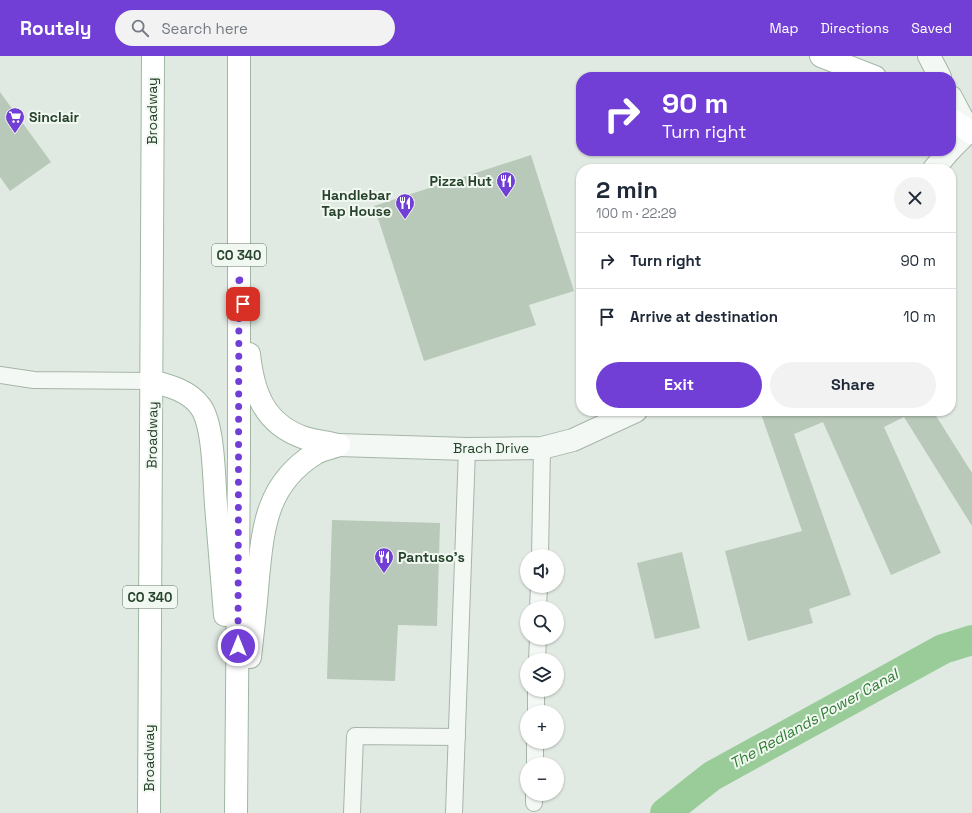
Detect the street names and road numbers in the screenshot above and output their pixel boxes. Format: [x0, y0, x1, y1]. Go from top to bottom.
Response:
street label: Broadway [143, 77, 161, 145]
road number: CO 340 [212, 244, 266, 266]
street label: Broadway [142, 401, 162, 469]
street label: Brach Drive [453, 439, 529, 457]
road number: CO 340 [123, 586, 177, 608]
street label: Broadway [140, 724, 158, 792]

